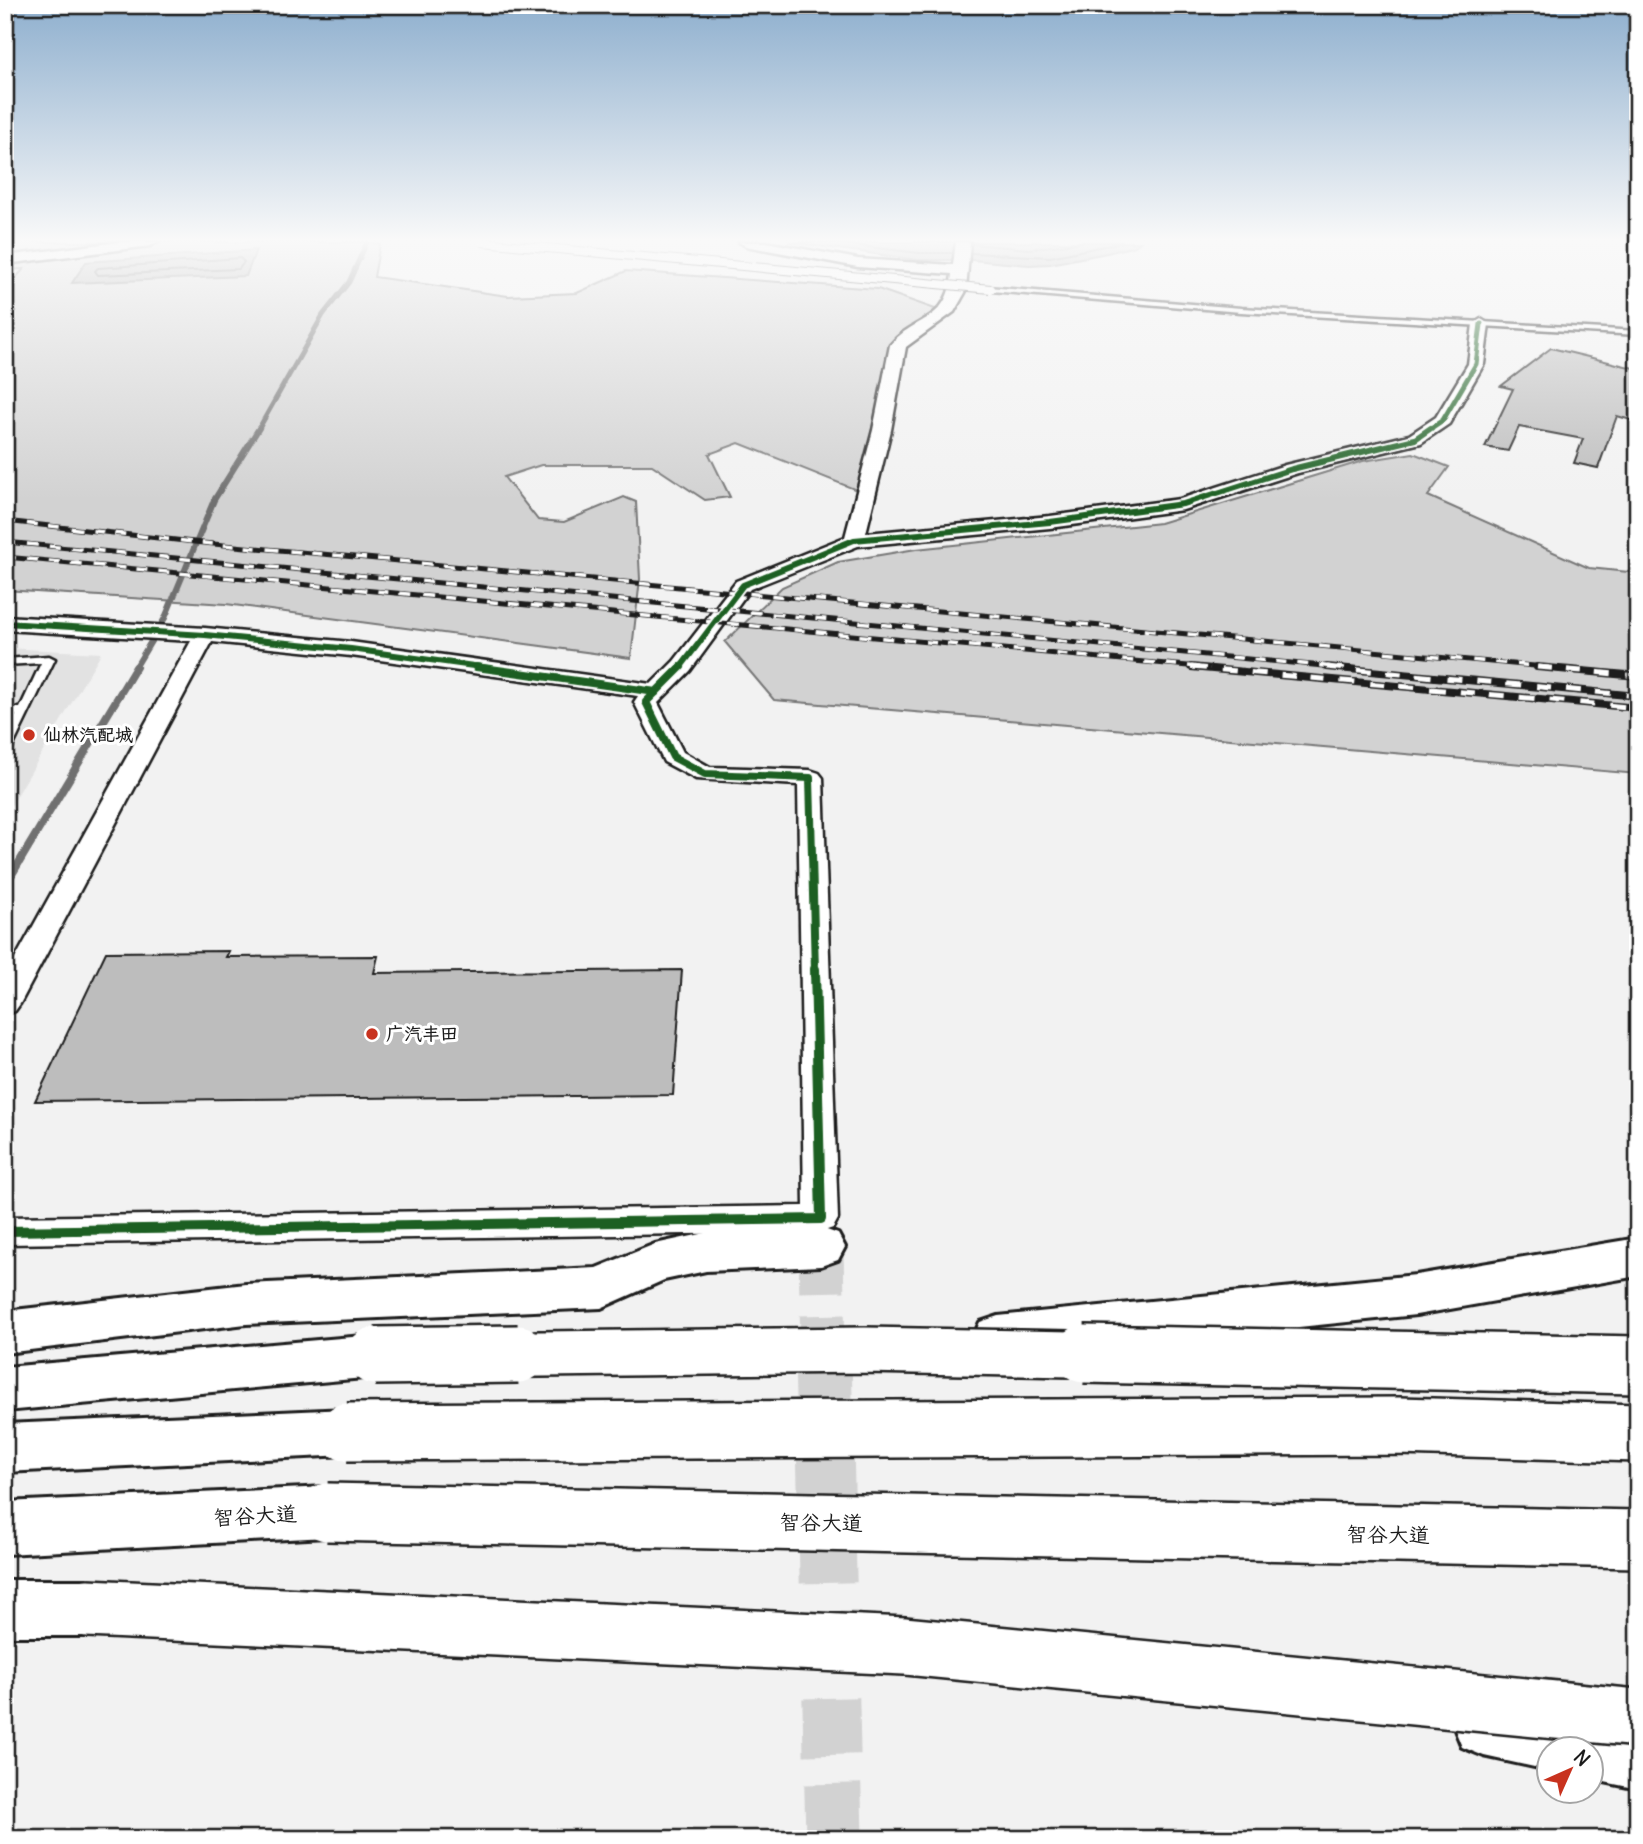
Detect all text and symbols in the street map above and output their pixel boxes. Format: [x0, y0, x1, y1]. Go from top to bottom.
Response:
place label: 仙林汽配城 [43, 723, 133, 746]
marker: 仙林汽配城 [21, 727, 37, 743]
place label: 广汽丰田 [386, 1022, 458, 1045]
marker: 广汽丰田 [364, 1026, 380, 1042]
street label: 智谷大道 [212, 1500, 298, 1531]
street label: 智谷大道 [779, 1508, 863, 1537]
street label: 智谷大道 [1346, 1520, 1430, 1549]
north arrow [1534, 1736, 1604, 1806]
text: N [1569, 1745, 1595, 1771]

